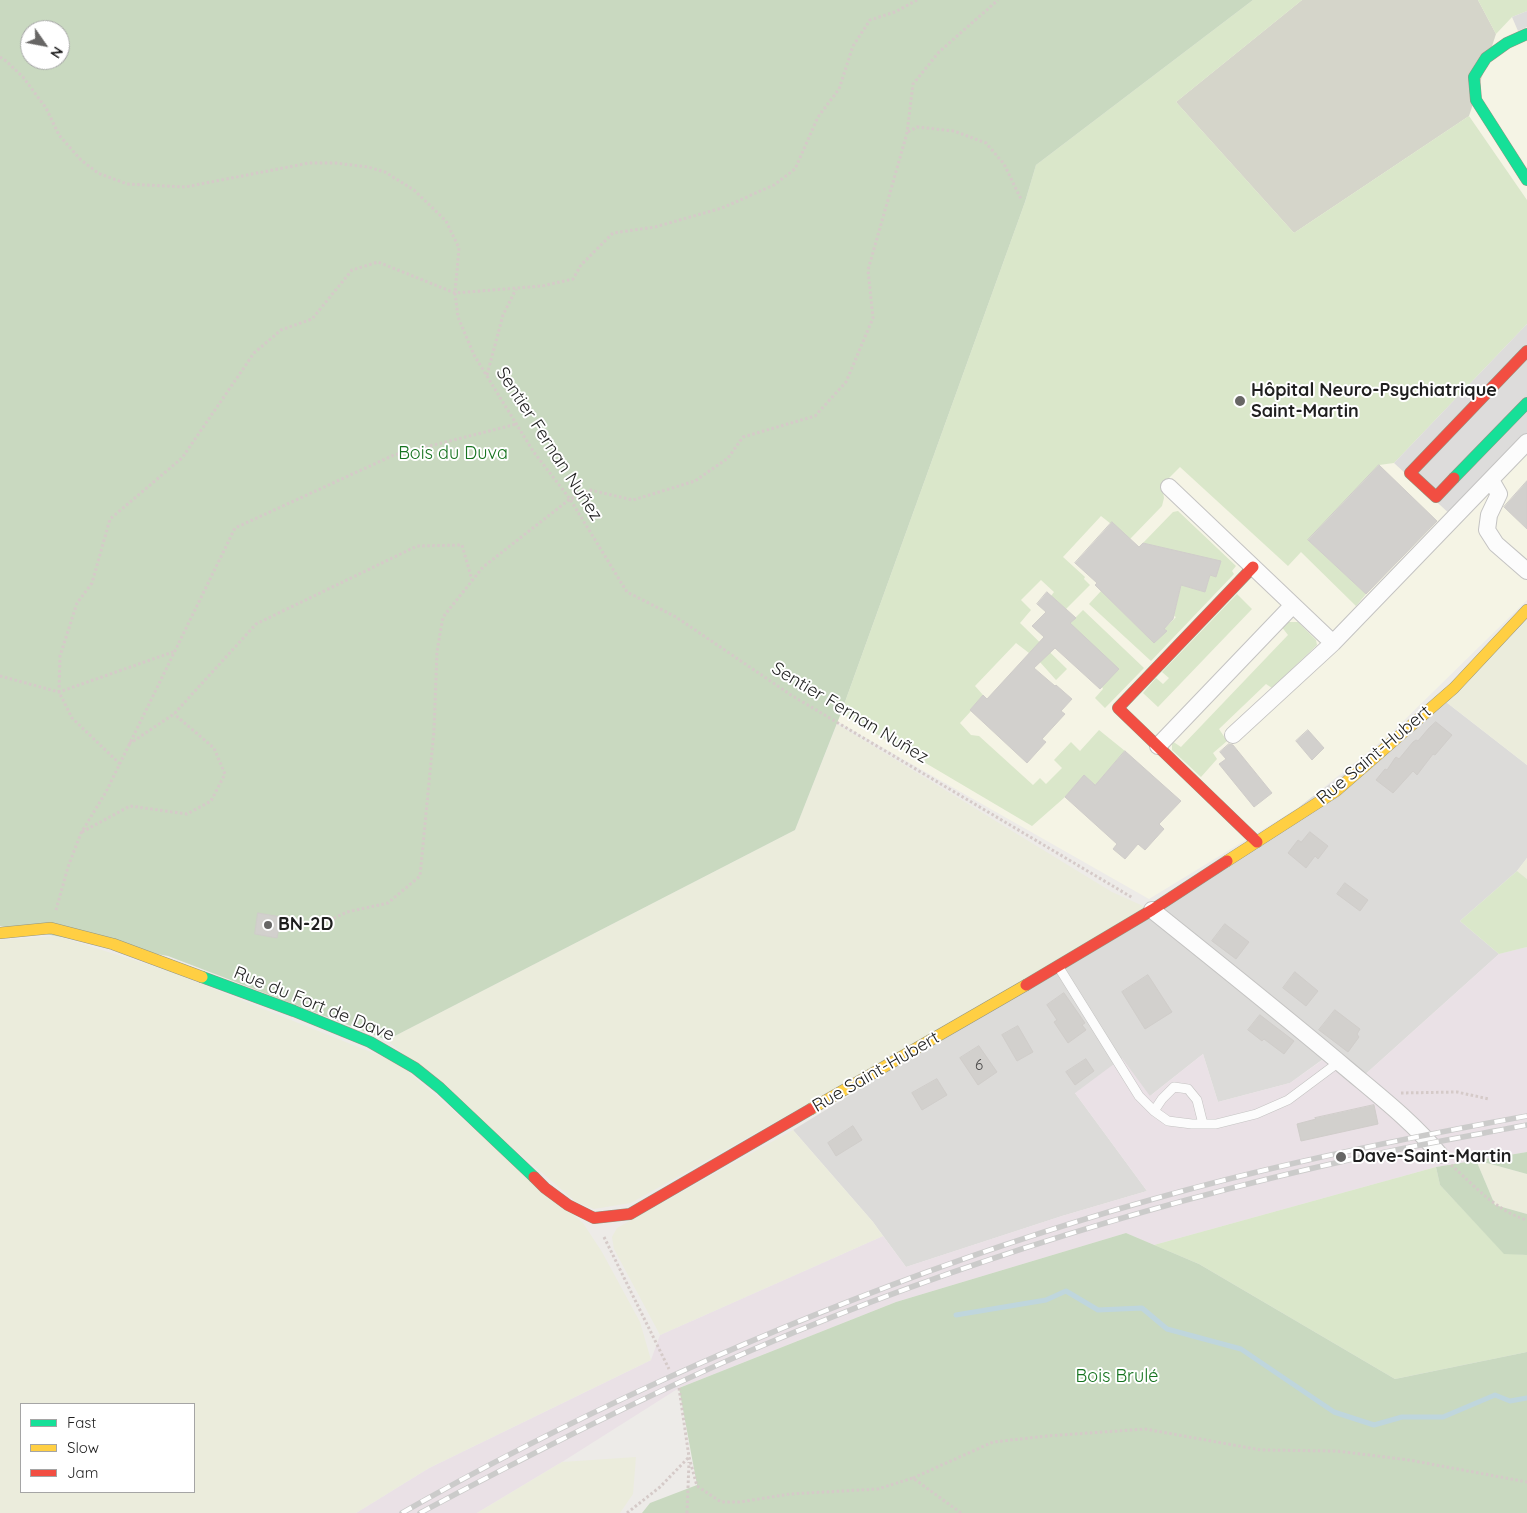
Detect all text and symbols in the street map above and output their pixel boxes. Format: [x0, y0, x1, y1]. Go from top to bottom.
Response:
north arrow [20, 20, 70, 70]
text: N [46, 43, 67, 62]
street label: Sentier Fernan Nuñez [491, 363, 607, 525]
place label: Hôpital Neuro-Psychiatrique Saint-Martin [1251, 380, 1497, 422]
marker: Hôpital Neuro-Psychiatrique Saint-Martin [1233, 394, 1247, 408]
park label: Bois du Duva [398, 443, 508, 465]
street label: Sentier Fernan Nuñez [768, 658, 932, 768]
street label: Rue Saint-Hubert [1312, 701, 1436, 809]
place label: BN-2D [278, 914, 333, 936]
marker: BN-2D [262, 919, 274, 931]
street label: Rue du Fort de Dave [230, 962, 398, 1046]
street label: Rue Saint-Hubert [809, 1027, 943, 1117]
house number: 6 [975, 1056, 983, 1074]
place label: Dave-Saint-Martin [1352, 1146, 1511, 1168]
marker: Dave-Saint-Martin [1334, 1150, 1348, 1164]
park label: Bois Brulé [1076, 1366, 1158, 1388]
legend [20, 1403, 195, 1493]
text: Fast [67, 1413, 96, 1432]
text: Slow [67, 1438, 99, 1457]
text: Jam [67, 1463, 98, 1482]

